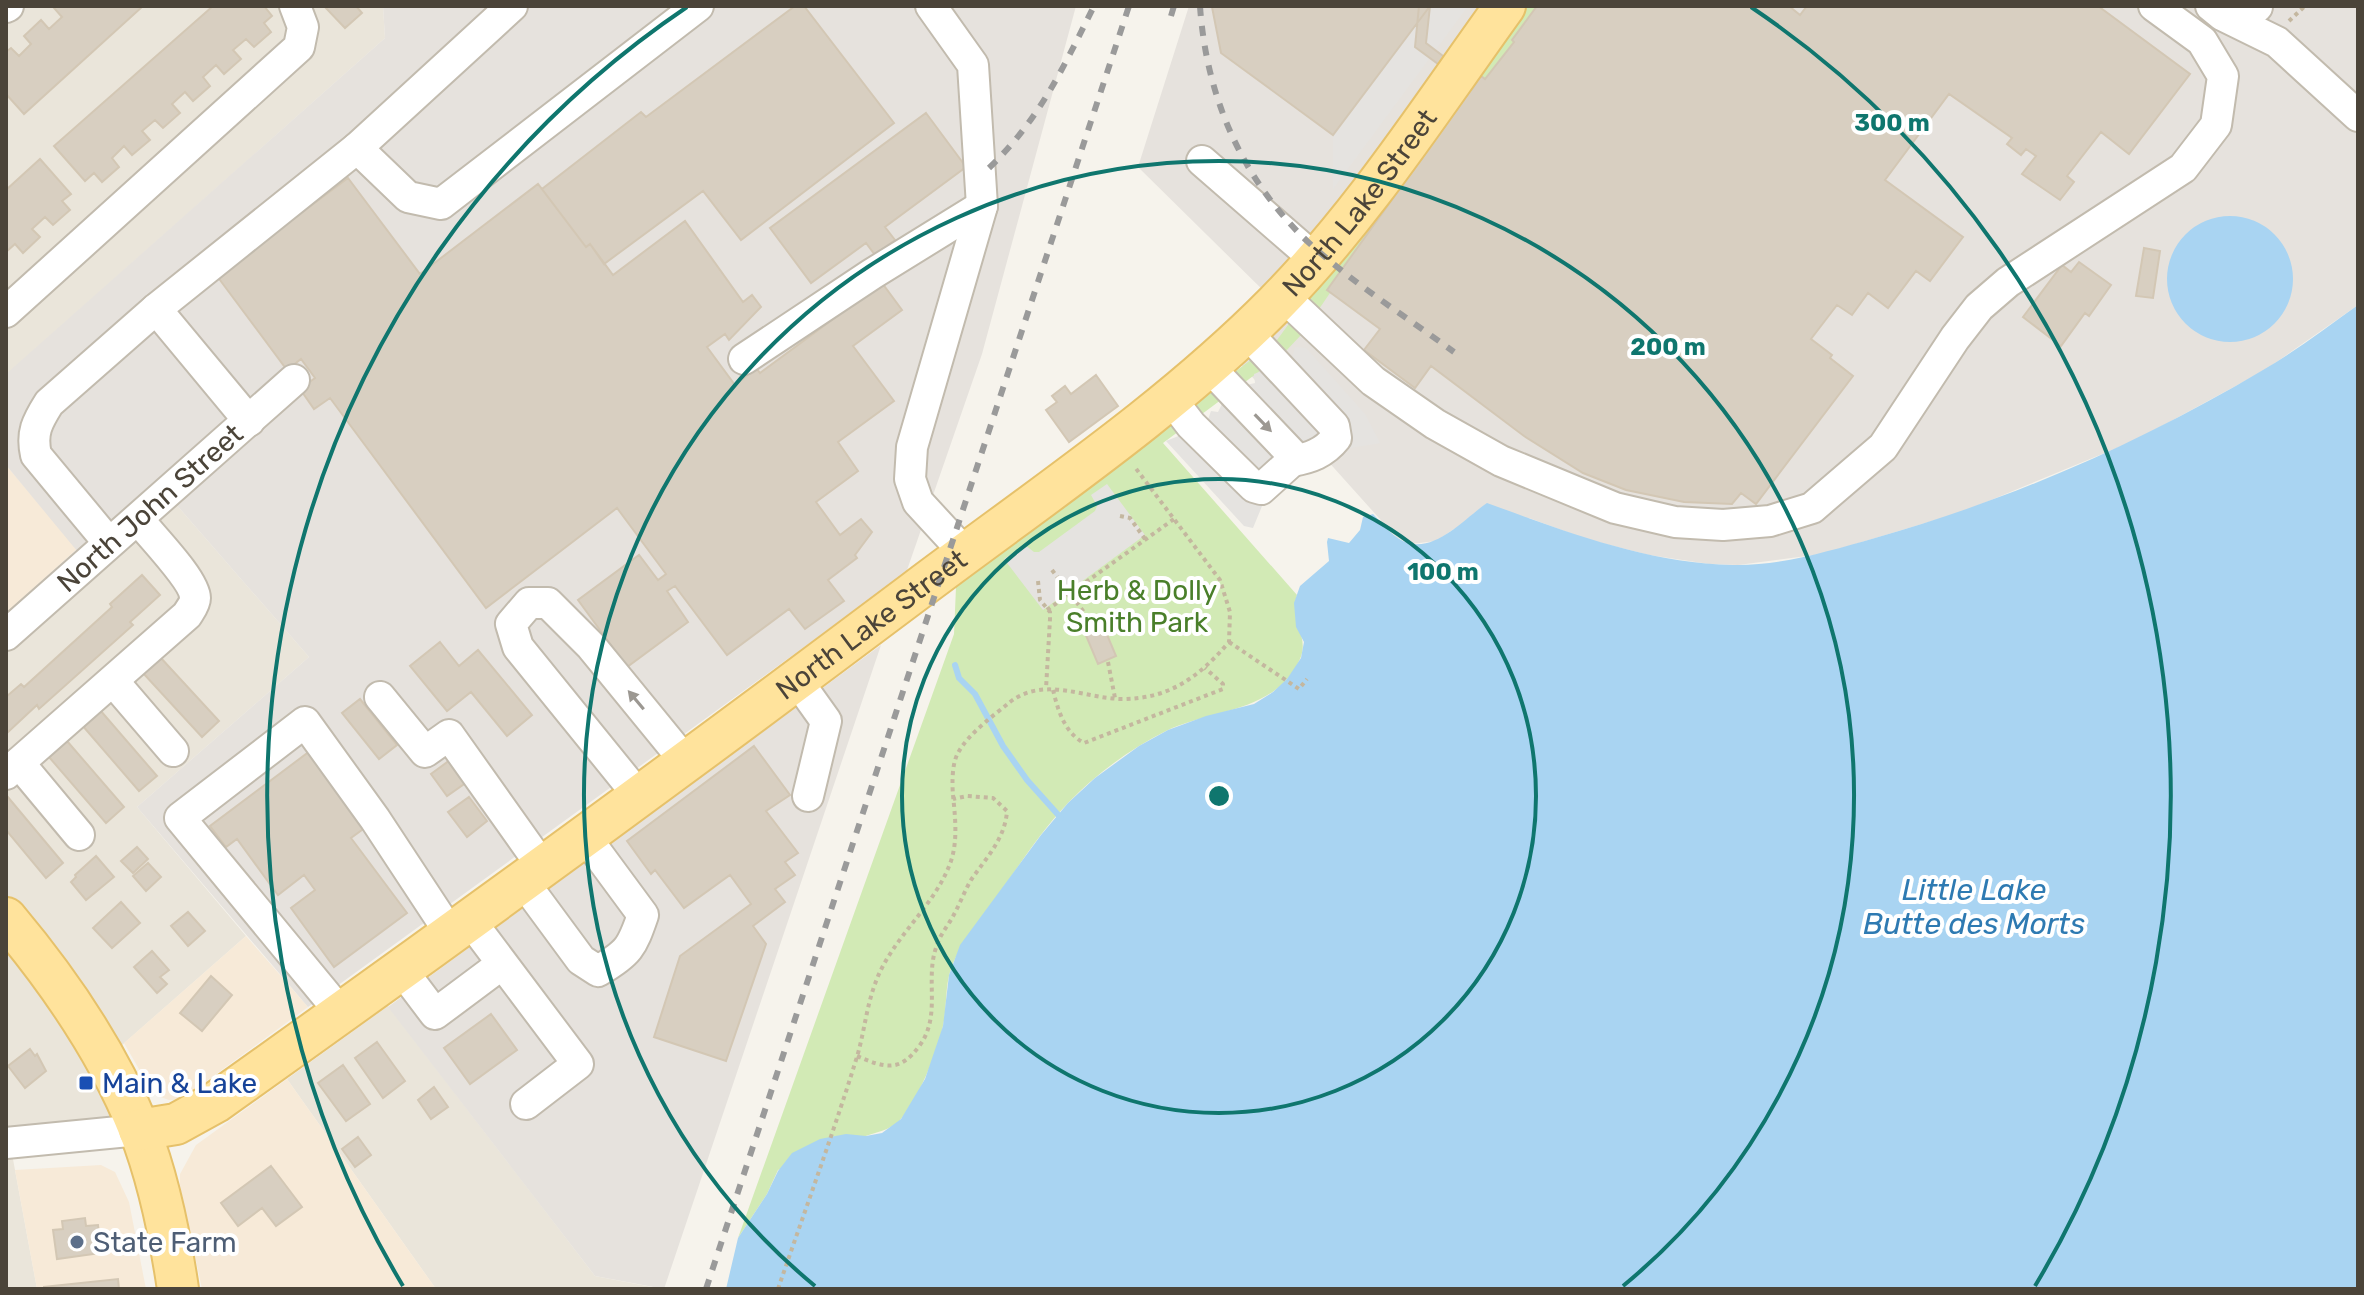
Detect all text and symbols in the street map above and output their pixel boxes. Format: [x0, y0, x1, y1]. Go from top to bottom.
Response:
street label: North Lake Street [1275, 102, 1443, 303]
text: 300 m [1854, 109, 1930, 137]
text: 200 m [1630, 333, 1706, 361]
one-way arrow [1253, 414, 1271, 433]
street label: North John Street [50, 417, 249, 599]
street label: North Lake Street [769, 542, 973, 706]
text: 100 m [1407, 558, 1479, 586]
park label: Herb & Dolly Smith Park [1057, 574, 1217, 639]
one-way arrow [628, 690, 645, 710]
centre of rings [1205, 782, 1233, 810]
water label: Little Lake Butte des Morts [1863, 872, 2085, 942]
place label: Main & Lake [102, 1067, 257, 1100]
marker: Main & Lake [77, 1074, 95, 1092]
place label: State Farm [93, 1226, 237, 1259]
marker: State Farm [68, 1233, 86, 1251]

